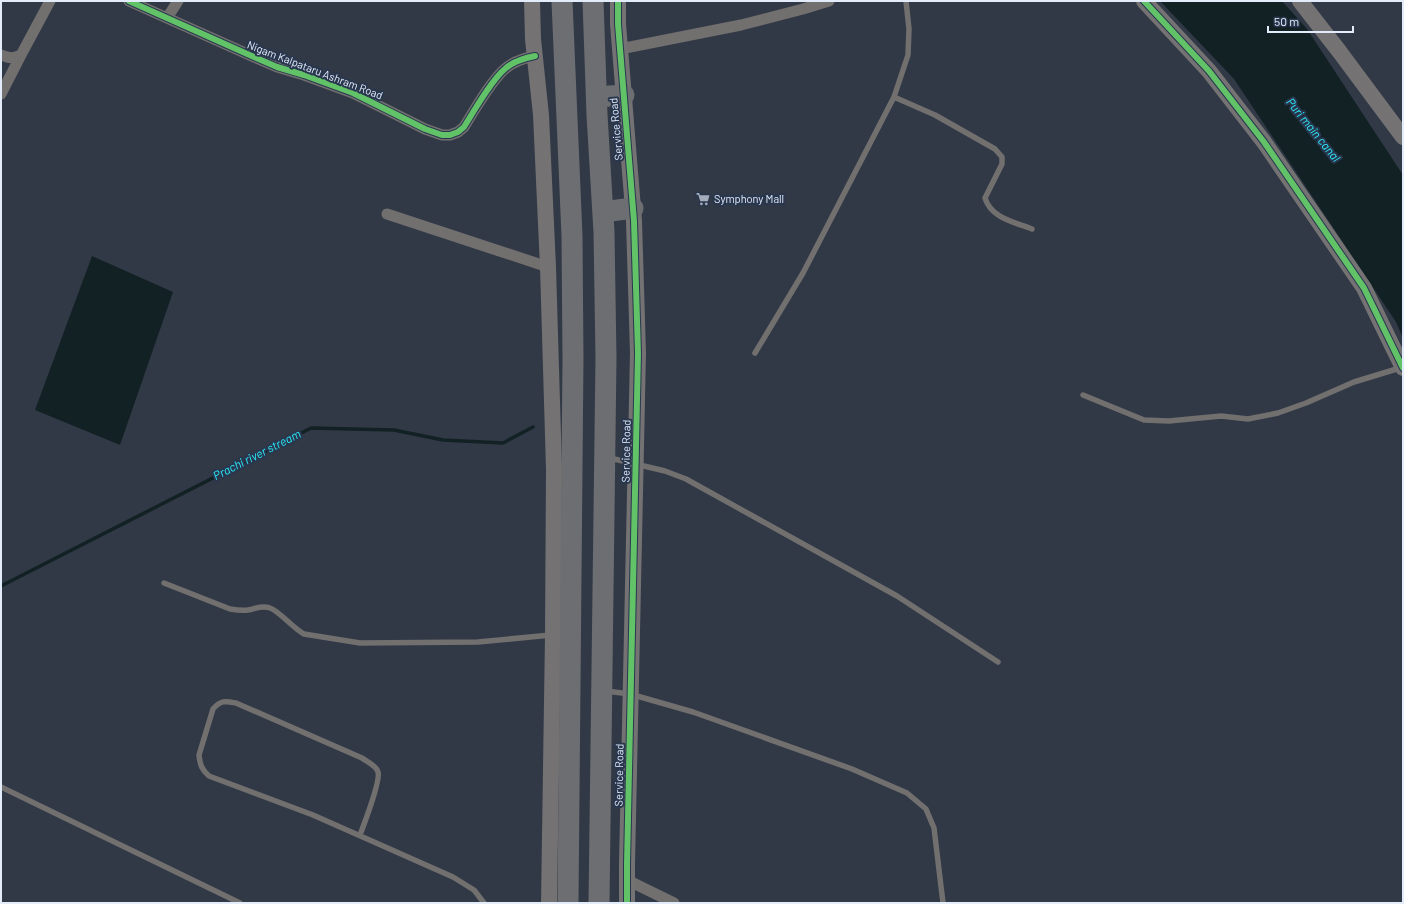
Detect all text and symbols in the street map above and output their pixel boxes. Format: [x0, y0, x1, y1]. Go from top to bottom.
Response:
scale bar [1268, 8, 1353, 34]
text: 50 m [1274, 14, 1299, 28]
street label: Nigam Kalpataru Ashram Road [245, 38, 385, 101]
water label: Puri main canal [1284, 95, 1344, 164]
street label: Service Road [606, 97, 625, 161]
supermarket icon: Symphony Mall [695, 191, 711, 207]
place label: Symphony Mall [714, 192, 784, 205]
street label: Service Road [618, 420, 633, 482]
water label: Prachi river stream [210, 426, 303, 482]
street label: Service Road [611, 744, 626, 806]

